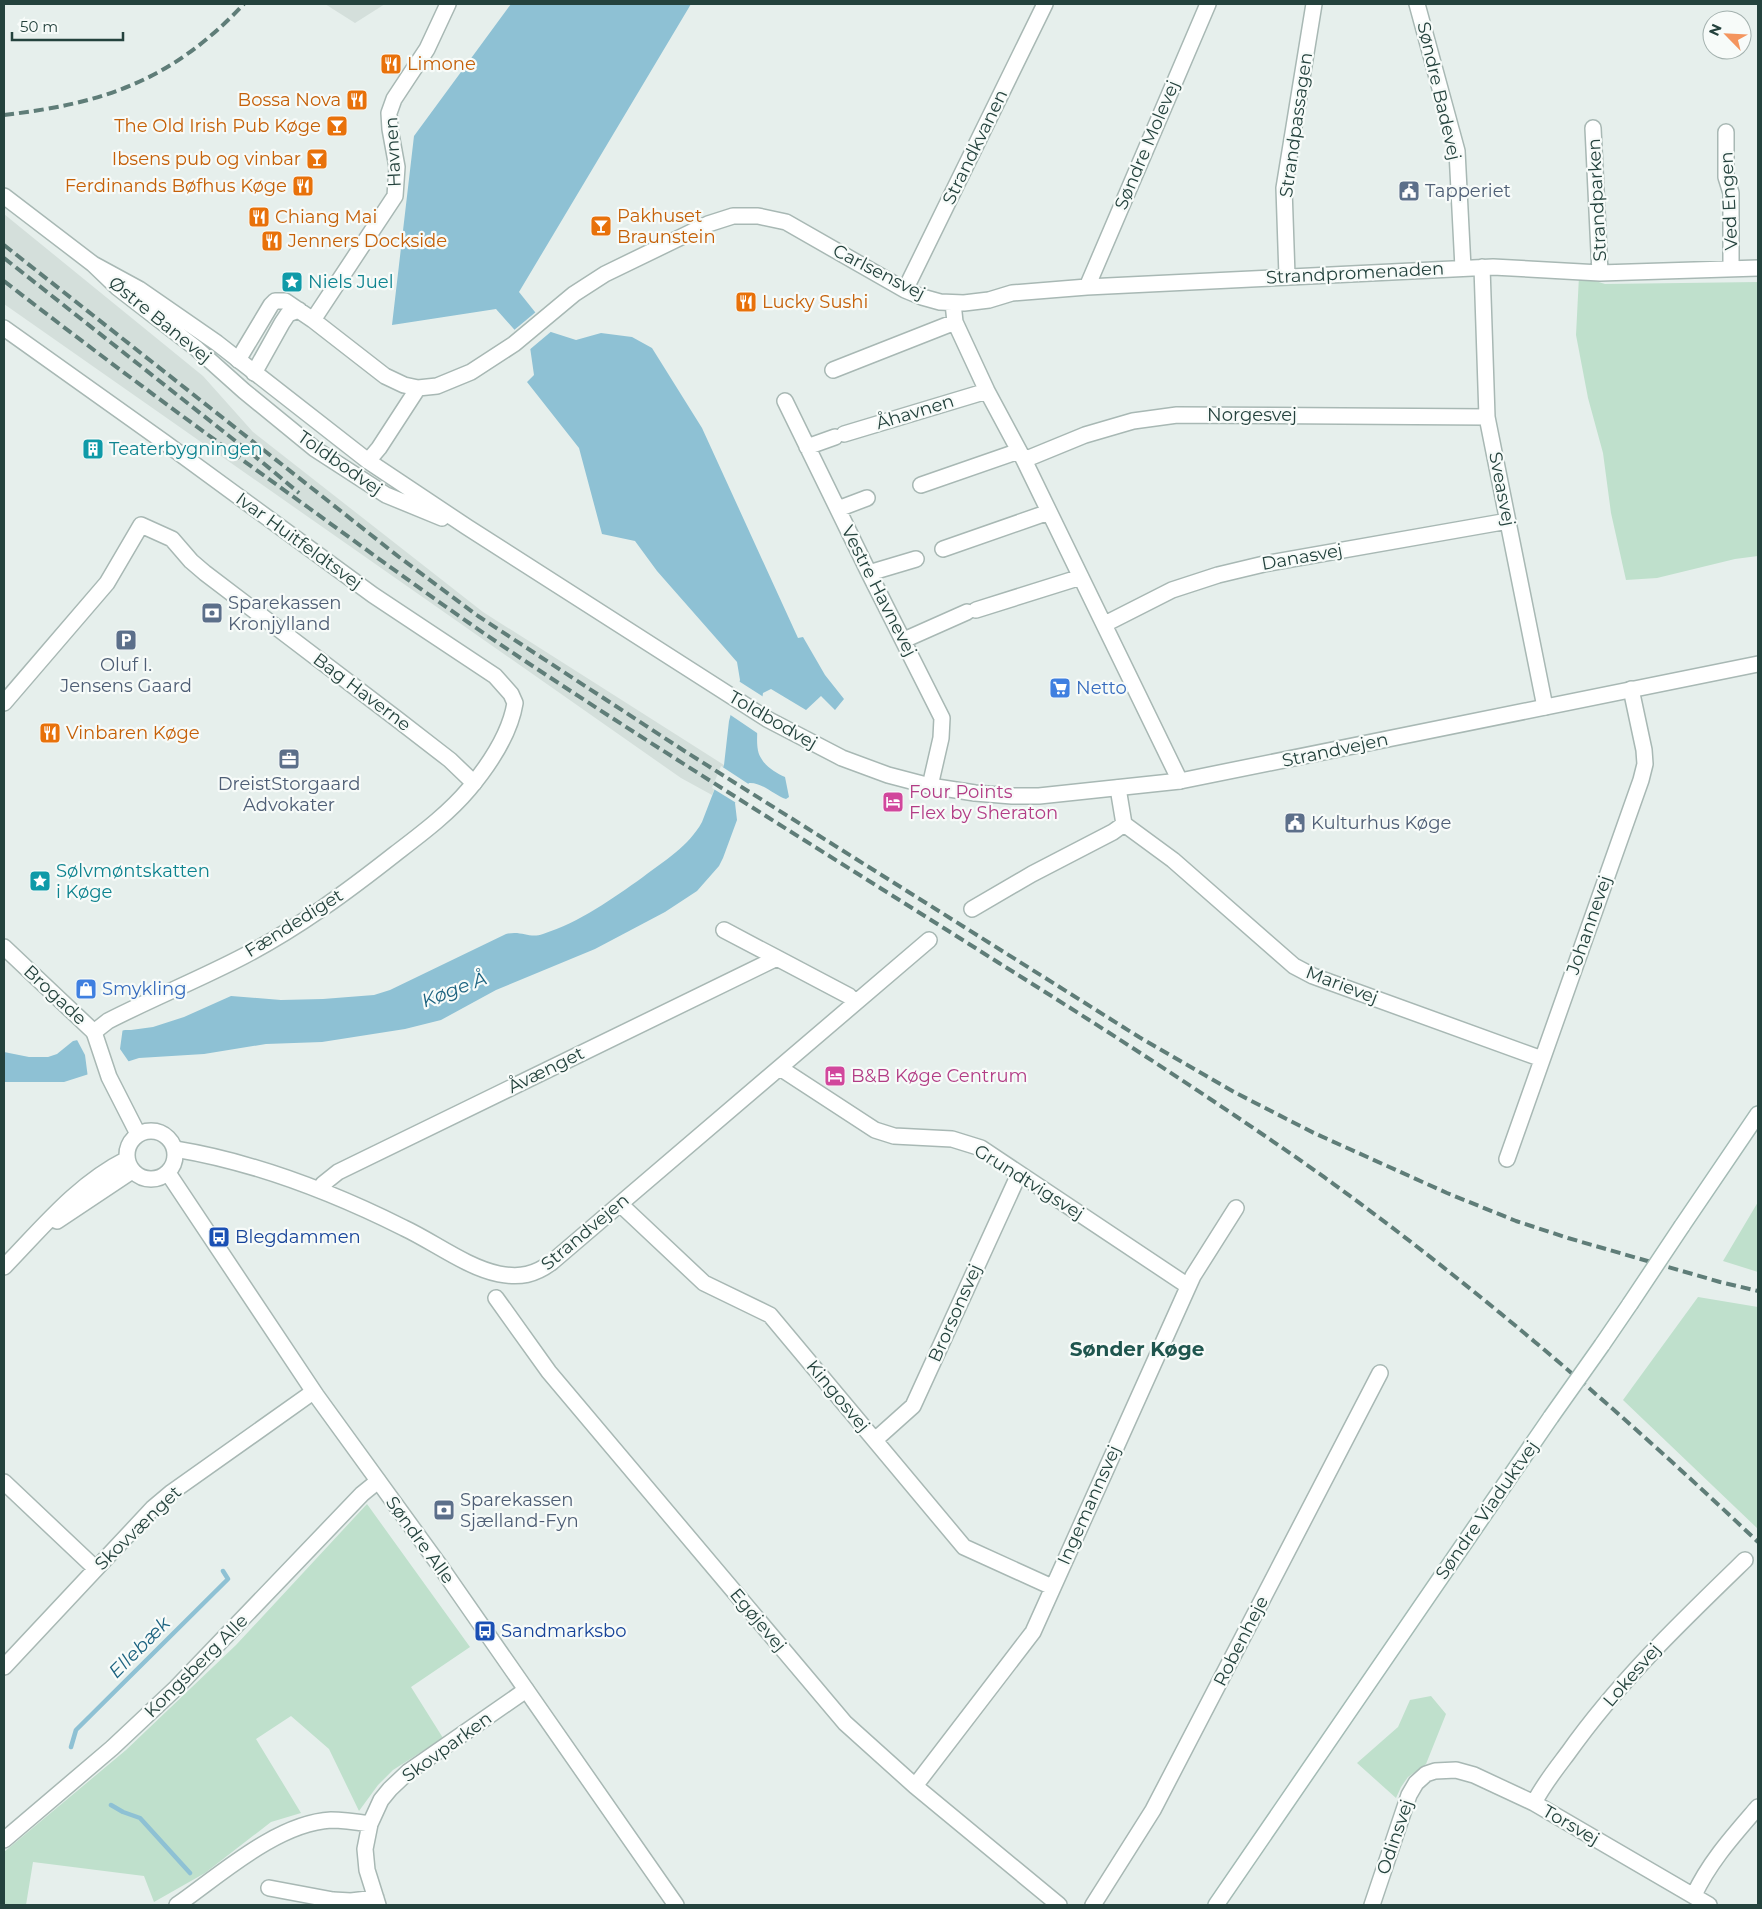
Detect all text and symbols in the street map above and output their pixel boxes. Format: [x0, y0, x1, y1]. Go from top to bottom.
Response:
scale bar [12, 10, 124, 42]
north arrow [1702, 10, 1752, 60]
text: 50 m [20, 17, 58, 36]
street label: Søndre Badevej [1412, 20, 1466, 162]
text: N [1705, 21, 1726, 39]
street label: Strandpassagen [1275, 51, 1317, 199]
restaurant icon: Limone [379, 52, 403, 76]
place label: Limone [407, 53, 476, 75]
street label: Søndre Molevej [1110, 77, 1184, 213]
street label: Strandkvanen [938, 86, 1012, 208]
restaurant icon: Bossa Nova [345, 88, 369, 112]
place label: Bossa Nova [238, 89, 341, 111]
bar icon: The Old Irish Pub Køge [325, 114, 349, 138]
place label: The Old Irish Pub Køge [114, 115, 321, 137]
street label: Havnen [380, 116, 406, 188]
street label: Strandparken [1583, 138, 1611, 262]
bar icon: Ibsens pub og vinbar [305, 147, 329, 171]
place label: Ibsens pub og vinbar [112, 148, 301, 170]
street label: Ved Engen [1715, 151, 1743, 251]
restaurant icon: Ferdinands Bøfhus Køge [291, 174, 315, 198]
place label: Ferdinands Bøfhus Køge [65, 175, 287, 197]
public building icon: Tapperiet [1397, 179, 1421, 203]
place label: Tapperiet [1425, 180, 1511, 202]
restaurant icon: Chiang Mai [247, 205, 271, 229]
place label: Pakhuset Braunstein [617, 205, 716, 248]
place label: Chiang Mai [275, 206, 377, 228]
bar icon: Pakhuset Braunstein [589, 214, 613, 238]
restaurant icon: Jenners Dockside [260, 229, 284, 253]
place label: Jenners Dockside [287, 230, 447, 252]
street label: Carlsensvej [829, 239, 929, 305]
street label: Strandpromenaden [1265, 257, 1445, 289]
place icon: Niels Juel [280, 270, 304, 294]
place label: Niels Juel [308, 271, 394, 293]
street label: Østre Banevej [104, 272, 216, 368]
restaurant icon: Lucky Sushi [734, 290, 758, 314]
place label: Lucky Sushi [762, 291, 868, 313]
street label: Åhavnen [873, 389, 957, 434]
street label: Norgesvej [1207, 404, 1297, 426]
street label: Toldbodvej [293, 426, 387, 500]
building icon: Teaterbygningen [81, 437, 105, 461]
place label: Teaterbygningen [109, 438, 263, 460]
street label: Sveasvej [1484, 450, 1520, 528]
street label: Ivar Huitfeldtsvej [231, 488, 367, 594]
street label: Vestre Havnevej [837, 522, 921, 660]
street label: Danasvej [1260, 539, 1344, 575]
place label: Sparekassen Kronjylland [228, 592, 342, 635]
bank icon: Sparekassen Kronjylland [200, 601, 224, 625]
parking icon: Oluf I. Jensens Gaard [114, 628, 138, 652]
street label: Bag Haverne [309, 648, 415, 736]
place label: Oluf I. Jensens Gaard [59, 654, 192, 697]
supermarket icon: Netto [1048, 676, 1072, 700]
place label: Netto [1076, 677, 1127, 699]
street label: Toldbodvej [725, 686, 821, 754]
restaurant icon: Vinbaren Køge [38, 721, 62, 745]
place label: Vinbaren Køge [66, 722, 200, 744]
street label: Strandvejen [1280, 728, 1390, 772]
office icon: DreistStorgaard Advokater [277, 747, 301, 771]
place label: DreistStorgaard Advokater [218, 773, 360, 816]
place label: Four Points Flex by Sheraton [909, 781, 1058, 824]
hotel icon: Four Points Flex by Sheraton [881, 790, 905, 814]
public building icon: Kulturhus Køge [1283, 811, 1307, 835]
place label: Kulturhus Køge [1311, 812, 1451, 834]
place label: Sølvmøntskatten i Køge [56, 860, 210, 903]
place icon: Sølvmøntskatten i Køge [28, 869, 52, 893]
street label: Johannevej [1561, 873, 1616, 978]
street label: Fændediget [241, 884, 347, 962]
street label: Brogade [19, 960, 91, 1030]
street label: Marievej [1303, 961, 1381, 1009]
water label: Køge Å [418, 967, 490, 1012]
shop icon: Smykling [74, 977, 98, 1001]
place label: Smykling [102, 978, 187, 1000]
street label: Åvænget [504, 1041, 588, 1098]
hotel icon: B&B Køge Centrum [823, 1064, 847, 1088]
place label: B&B Køge Centrum [851, 1065, 1028, 1087]
street label: Grundtvigsvej [970, 1139, 1088, 1225]
street label: Strandvejen [537, 1189, 633, 1275]
bus stop icon: Blegdammen [207, 1225, 231, 1249]
place label: Blegdammen [235, 1226, 361, 1248]
street label: Brorsonsvej [924, 1261, 986, 1365]
district label: Sønder Køge [1070, 1337, 1204, 1361]
street label: Kingosvej [802, 1356, 874, 1436]
street label: Søndre Viaduktvej [1431, 1436, 1543, 1584]
street label: Ingemannsvej [1053, 1442, 1125, 1568]
street label: Skovvænget [90, 1481, 186, 1575]
place label: Sparekassen Sjælland-Fyn [460, 1489, 579, 1532]
street label: Søndre Alle [381, 1492, 459, 1588]
bank icon: Sparekassen Sjælland-Fyn [432, 1498, 456, 1522]
street label: Egøjevej [725, 1584, 791, 1656]
street label: Robenheje [1209, 1592, 1273, 1690]
street label: Kongsberg Alle [140, 1610, 252, 1722]
water label: Ellebæk [104, 1611, 175, 1683]
bus stop icon: Sandmarksbo [473, 1619, 497, 1643]
place label: Sandmarksbo [501, 1620, 627, 1642]
street label: Lokesvej [1599, 1639, 1665, 1711]
street label: Skovparken [398, 1707, 496, 1787]
street label: Odinsvej [1372, 1796, 1418, 1878]
street label: Torsvej [1539, 1800, 1603, 1850]

